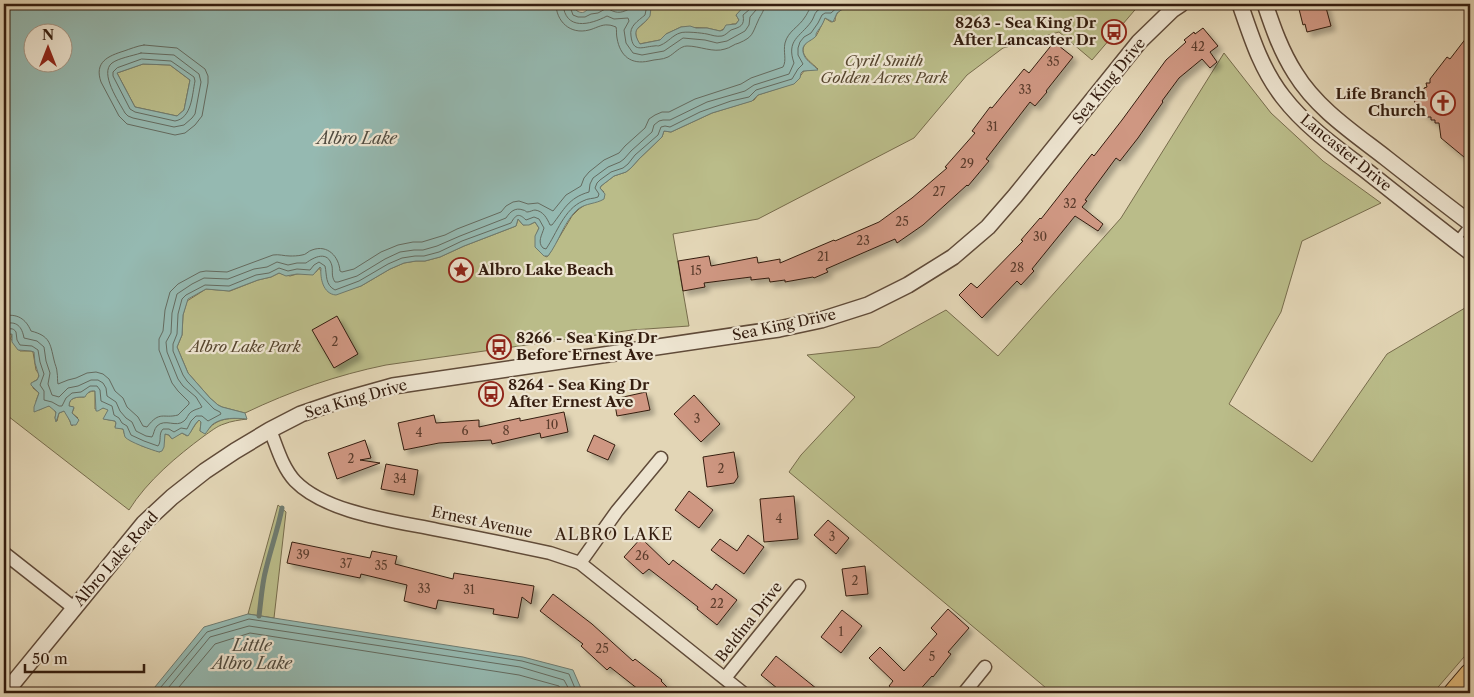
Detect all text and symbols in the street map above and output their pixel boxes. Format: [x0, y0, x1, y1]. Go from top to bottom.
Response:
place label: 8263 - Sea King Dr After Lancaster Dr [952, 13, 1097, 49]
bus stop icon: 8263 - Sea King Dr After Lancaster Dr [1101, 19, 1127, 45]
north arrow [22, 22, 72, 72]
text: N [42, 26, 54, 44]
street label: Sea King Drive [1068, 34, 1149, 128]
house number: 42 [1191, 39, 1205, 54]
park label: Cyril Smith Golden Acres Park [820, 51, 948, 87]
house number: 35 [1046, 54, 1060, 69]
house number: 33 [1018, 82, 1032, 97]
place label: Life Branch Church [1336, 84, 1427, 120]
church icon: Life Branch Church [1430, 90, 1456, 116]
street label: Lancaster Drive [1297, 110, 1396, 195]
house number: 31 [986, 119, 998, 134]
water label: Albro Lake [314, 128, 398, 148]
house number: 29 [960, 156, 974, 171]
house number: 27 [933, 184, 945, 199]
house number: 32 [1063, 196, 1077, 211]
house number: 25 [895, 214, 909, 229]
house number: 30 [1033, 229, 1047, 244]
house number: 23 [856, 233, 870, 248]
house number: 21 [817, 249, 829, 264]
place icon: Albro Lake Beach [448, 257, 474, 283]
place label: Albro Lake Beach [477, 260, 614, 279]
house number: 28 [1010, 260, 1024, 275]
house number: 15 [690, 263, 702, 278]
street label: Sea King Drive [730, 304, 838, 345]
place label: 8266 - Sea King Dr Before Ernest Ave [516, 328, 658, 364]
house number: 2 [332, 334, 339, 349]
bus stop icon: 8266 - Sea King Dr Before Ernest Ave [486, 334, 512, 360]
park label: Albro Lake Park [187, 337, 301, 356]
street label: Sea King Drive [302, 375, 409, 422]
place label: 8264 - Sea King Dr After Ernest Ave [507, 375, 650, 411]
bus stop icon: 8264 - Sea King Dr After Ernest Ave [478, 381, 504, 407]
house number: 3 [694, 411, 700, 426]
house number: 10 [546, 417, 558, 432]
house number: 6 [461, 423, 469, 438]
house number: 8 [502, 423, 510, 438]
house number: 4 [416, 425, 423, 440]
house number: 2 [348, 451, 355, 466]
house number: 2 [718, 461, 725, 476]
house number: 34 [393, 471, 407, 486]
street label: Ernest Avenue [430, 502, 534, 542]
street label: Albro Lake Road [69, 507, 162, 611]
house number: 4 [776, 511, 783, 526]
district label: ALBRO LAKE [554, 524, 673, 544]
house number: 3 [829, 529, 835, 544]
house number: 39 [296, 547, 310, 562]
house number: 26 [635, 548, 649, 563]
house number: 37 [340, 556, 352, 571]
house number: 35 [374, 558, 388, 573]
house number: 2 [852, 573, 859, 588]
street label: Beldina Drive [711, 578, 786, 666]
house number: 33 [417, 581, 431, 596]
house number: 31 [463, 582, 475, 597]
house number: 22 [710, 596, 724, 611]
house number: 1 [838, 624, 844, 639]
water label: Little Albro Lake [209, 635, 293, 673]
house number: 25 [595, 641, 609, 656]
scale bar [25, 642, 144, 674]
text: 50 m [32, 649, 68, 668]
house number: 5 [929, 649, 935, 664]

